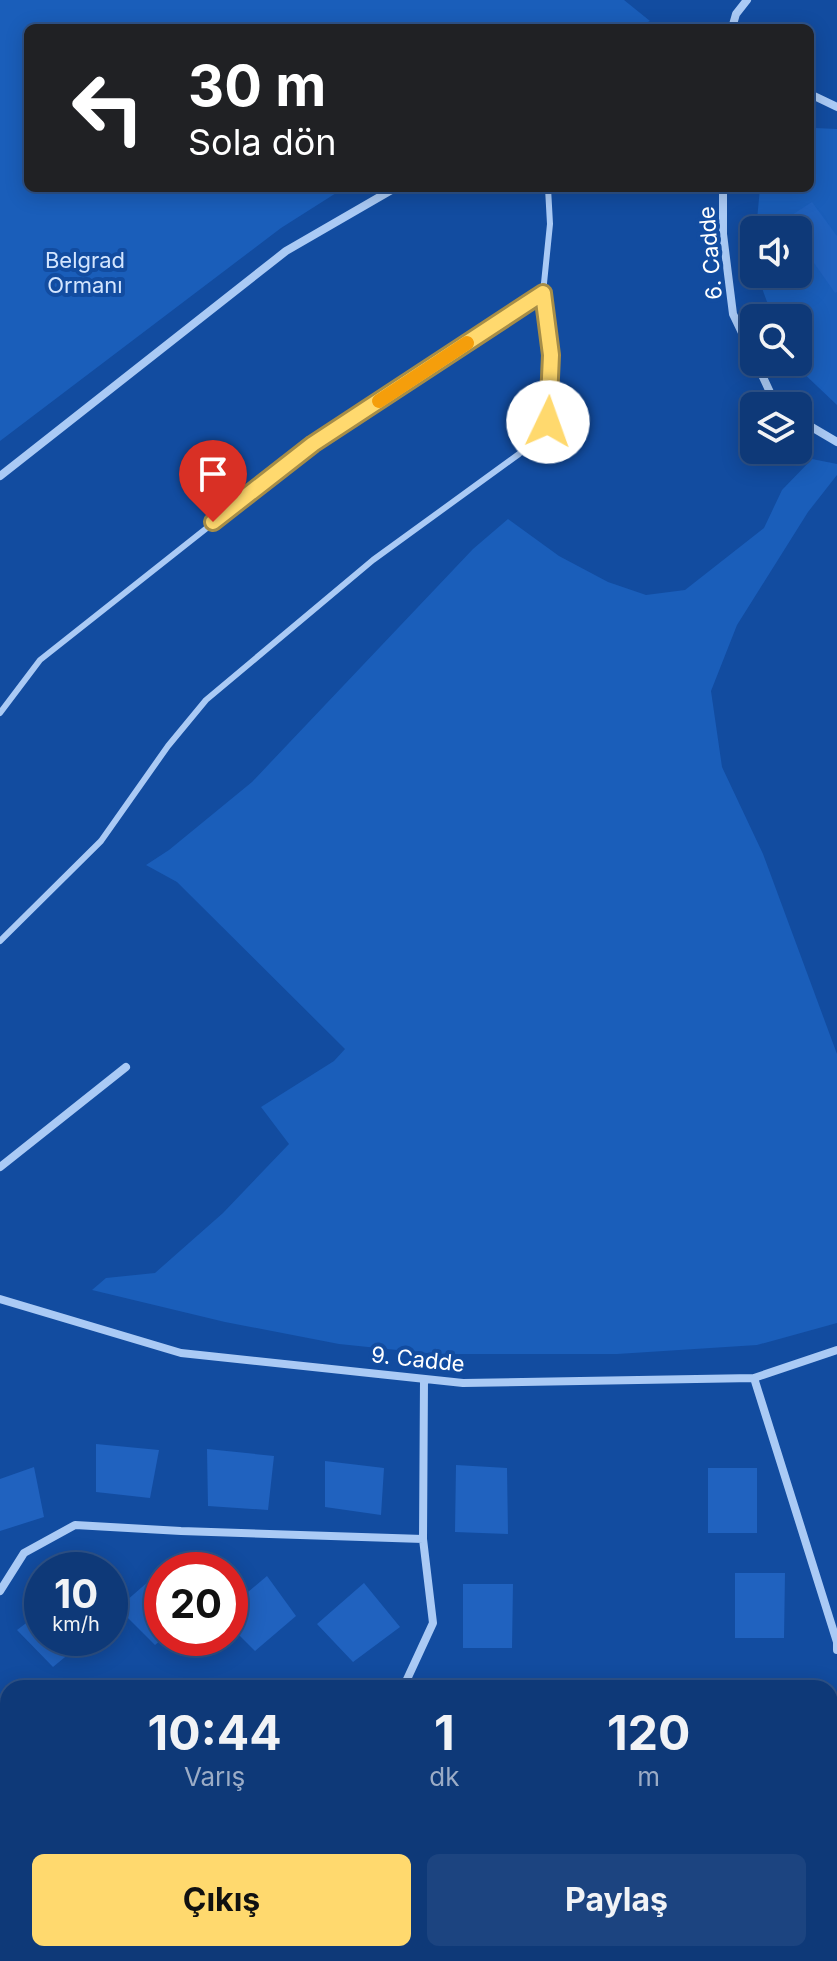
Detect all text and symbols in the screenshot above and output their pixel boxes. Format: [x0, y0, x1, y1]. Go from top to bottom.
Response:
text: 30 m [188, 52, 326, 120]
icon: left [56, 56, 160, 160]
text: Sola dön [188, 120, 337, 164]
street label: 6. Cadde [693, 205, 727, 301]
map controls [740, 216, 812, 464]
button: sound [740, 216, 812, 288]
park label: Belgrad Ormanı [45, 247, 125, 298]
button: search [740, 304, 812, 376]
position arrow [506, 380, 590, 464]
button: layers [740, 392, 812, 464]
pin [179, 440, 247, 522]
icon: arrive [191, 452, 235, 496]
street label: 9. Cadde [370, 1341, 466, 1377]
speed limit sign: 20 [144, 1552, 248, 1656]
text: 10 [54, 1569, 98, 1618]
text: km/h [52, 1612, 100, 1636]
text: 10:44 [148, 1703, 282, 1762]
text: 1 [434, 1703, 455, 1762]
text: 120 [607, 1703, 690, 1762]
text: Varış [184, 1761, 245, 1792]
text: dk [429, 1761, 459, 1792]
text: m [637, 1761, 660, 1792]
button: Çıkış [32, 1854, 411, 1946]
button: Paylaş [427, 1854, 806, 1946]

